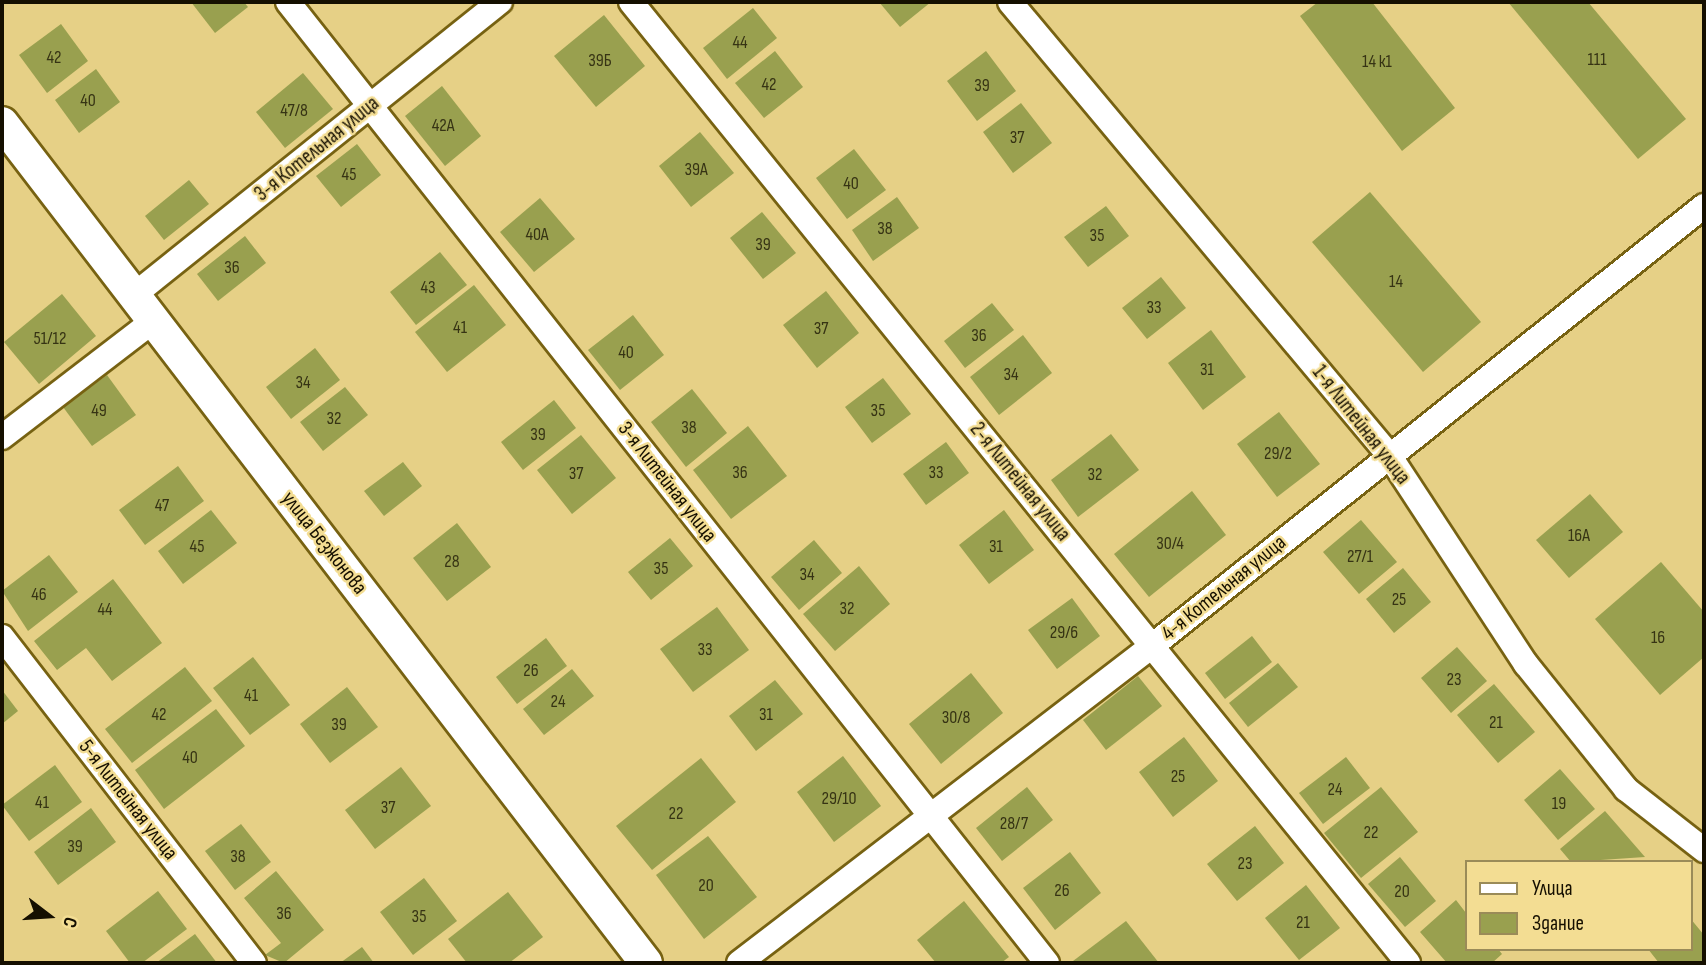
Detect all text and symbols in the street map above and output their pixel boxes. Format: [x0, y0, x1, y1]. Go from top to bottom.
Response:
house number: 44 [732, 32, 748, 54]
house number: 42 [46, 47, 62, 69]
house number: 111 [1588, 49, 1606, 71]
house number: 39Б [588, 50, 612, 72]
house number: 14 к1 [1362, 51, 1392, 73]
house number: 42 [761, 74, 777, 96]
house number: 39 [974, 75, 990, 97]
house number: 40 [80, 90, 96, 112]
street label: 3-я Котельная улица [250, 91, 384, 207]
house number: 47/8 [280, 100, 308, 122]
house number: 42А [432, 115, 454, 137]
house number: 37 [1010, 127, 1024, 149]
house number: 39А [684, 159, 708, 181]
house number: 45 [342, 164, 356, 186]
house number: 40 [843, 173, 859, 195]
house number: 38 [877, 218, 893, 240]
house number: 40А [525, 224, 549, 246]
house number: 35 [1090, 225, 1104, 247]
house number: 39 [755, 234, 771, 256]
house number: 36 [224, 257, 240, 279]
house number: 14 [1389, 271, 1403, 293]
house number: 43 [420, 277, 436, 299]
house number: 33 [1146, 297, 1162, 319]
house number: 41 [453, 317, 467, 339]
house number: 37 [814, 318, 828, 340]
house number: 36 [971, 325, 987, 347]
house number: 51/12 [34, 328, 66, 350]
house number: 40 [618, 342, 634, 364]
house number: 31 [1200, 359, 1214, 381]
street label: 1-я Литейная улица [1307, 360, 1415, 490]
house number: 34 [1003, 364, 1019, 386]
house number: 34 [295, 372, 311, 394]
house number: 49 [91, 400, 107, 422]
house number: 35 [871, 400, 885, 422]
house number: 32 [327, 408, 341, 430]
street label: 3-я Литейная улица [612, 417, 722, 547]
house number: 38 [681, 417, 697, 439]
street label: 2-я Литейная улица [964, 417, 1076, 547]
house number: 39 [530, 424, 546, 446]
house number: 29/2 [1264, 443, 1292, 465]
house number: 36 [732, 462, 748, 484]
house number: 33 [928, 462, 944, 484]
house number: 37 [569, 463, 583, 485]
house number: 32 [1088, 464, 1102, 486]
street label: улица Безжонова [276, 486, 372, 600]
house number: 47 [155, 495, 169, 517]
house number: 16А [1568, 525, 1590, 547]
street label: 4-я Котельная улица [1157, 530, 1291, 646]
house number: 30/4 [1156, 533, 1184, 555]
house number: 45 [190, 536, 204, 558]
house number: 31 [989, 536, 1003, 558]
house number: 27/1 [1347, 546, 1373, 568]
house number: 28 [444, 551, 460, 573]
house number: 35 [654, 558, 668, 580]
house number: 34 [799, 564, 815, 586]
house number: 46 [31, 584, 47, 606]
house number: 25 [1392, 589, 1406, 611]
house number: 32 [840, 598, 854, 620]
house number: 44 [97, 599, 113, 621]
house number: 29/6 [1050, 622, 1078, 644]
house number: 16 [1651, 627, 1665, 649]
house number: 33 [697, 639, 713, 661]
house number: 26 [523, 660, 539, 682]
house number: 23 [1447, 669, 1461, 691]
house number: 41 [244, 685, 258, 707]
house number: 24 [551, 691, 565, 713]
house number: 42 [151, 704, 167, 726]
house number: 31 [759, 704, 773, 726]
house number: 30/8 [942, 707, 970, 729]
house number: 21 [1489, 712, 1503, 734]
house number: 39 [331, 714, 347, 736]
street label: 5-я Литейная улица [73, 735, 183, 865]
house number: 40 [182, 747, 198, 769]
house number: 25 [1171, 766, 1185, 788]
house number: 24 [1328, 779, 1342, 801]
house number: 29/10 [822, 788, 856, 810]
house number: 41 [35, 792, 49, 814]
house number: 19 [1552, 793, 1566, 815]
house number: 37 [381, 797, 395, 819]
house number: 22 [669, 803, 683, 825]
house number: 28/7 [1000, 813, 1028, 835]
house number: 22 [1364, 822, 1378, 844]
house number: 39 [67, 836, 83, 858]
house number: 38 [230, 846, 246, 868]
house number: 23 [1238, 853, 1252, 875]
legend [1464, 860, 1692, 951]
house number: 20 [698, 875, 714, 897]
text: Улица [1532, 876, 1573, 901]
house number: 26 [1054, 880, 1070, 902]
north arrow [14, 881, 84, 951]
house number: 20 [1394, 881, 1410, 903]
house number: 36 [276, 903, 292, 925]
house number: 35 [412, 906, 426, 928]
text: Здание [1532, 911, 1584, 936]
house number: 21 [1296, 912, 1310, 934]
text: С [57, 914, 82, 930]

